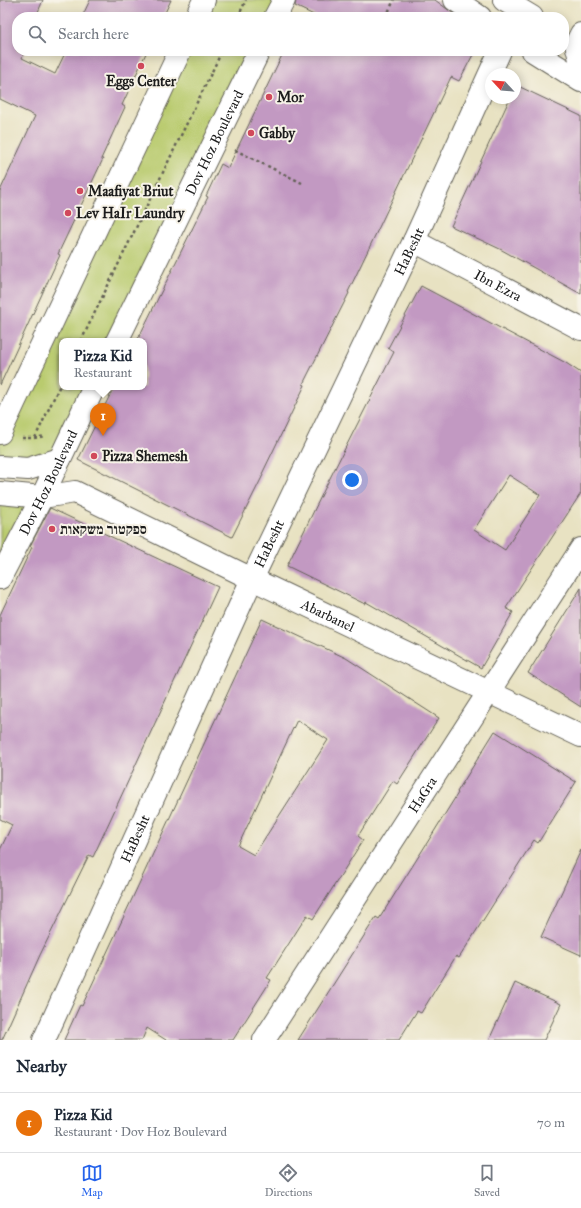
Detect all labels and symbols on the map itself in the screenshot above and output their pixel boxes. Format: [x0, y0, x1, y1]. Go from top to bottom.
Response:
marker: Eggs Center [136, 61, 146, 71]
north arrow [485, 68, 521, 104]
place label: Eggs Center [106, 73, 177, 91]
street label: Dov Hoz Boulevard [182, 87, 248, 198]
place label: Mor [277, 89, 304, 106]
marker: Mor [264, 92, 274, 102]
place label: Gabby [259, 125, 297, 143]
marker: Gabby [246, 128, 256, 138]
place label: Maafiyat Briut [88, 183, 173, 201]
marker: Maafiyat Briut [75, 186, 85, 196]
place label: Lev HaIr Laundry [76, 205, 186, 223]
marker: Lev HaIr Laundry [63, 208, 73, 218]
street label: HaBesht [391, 225, 428, 278]
street label: Ibn Ezra [471, 266, 524, 305]
pin: 1 [90, 403, 116, 436]
street label: Dov Hoz Boulevard [16, 427, 81, 538]
place label: Pizza Shemesh [102, 448, 188, 465]
marker: Pizza Shemesh [89, 451, 99, 461]
your location [342, 470, 362, 490]
street label: HaBesht [251, 517, 288, 570]
place label: ספקטור משקאות [60, 521, 147, 538]
marker: ספקטור משקאות [47, 524, 57, 534]
street label: Abarbanel [297, 595, 358, 636]
street label: HaGra [405, 774, 441, 816]
street label: HaBesht [117, 812, 154, 865]

